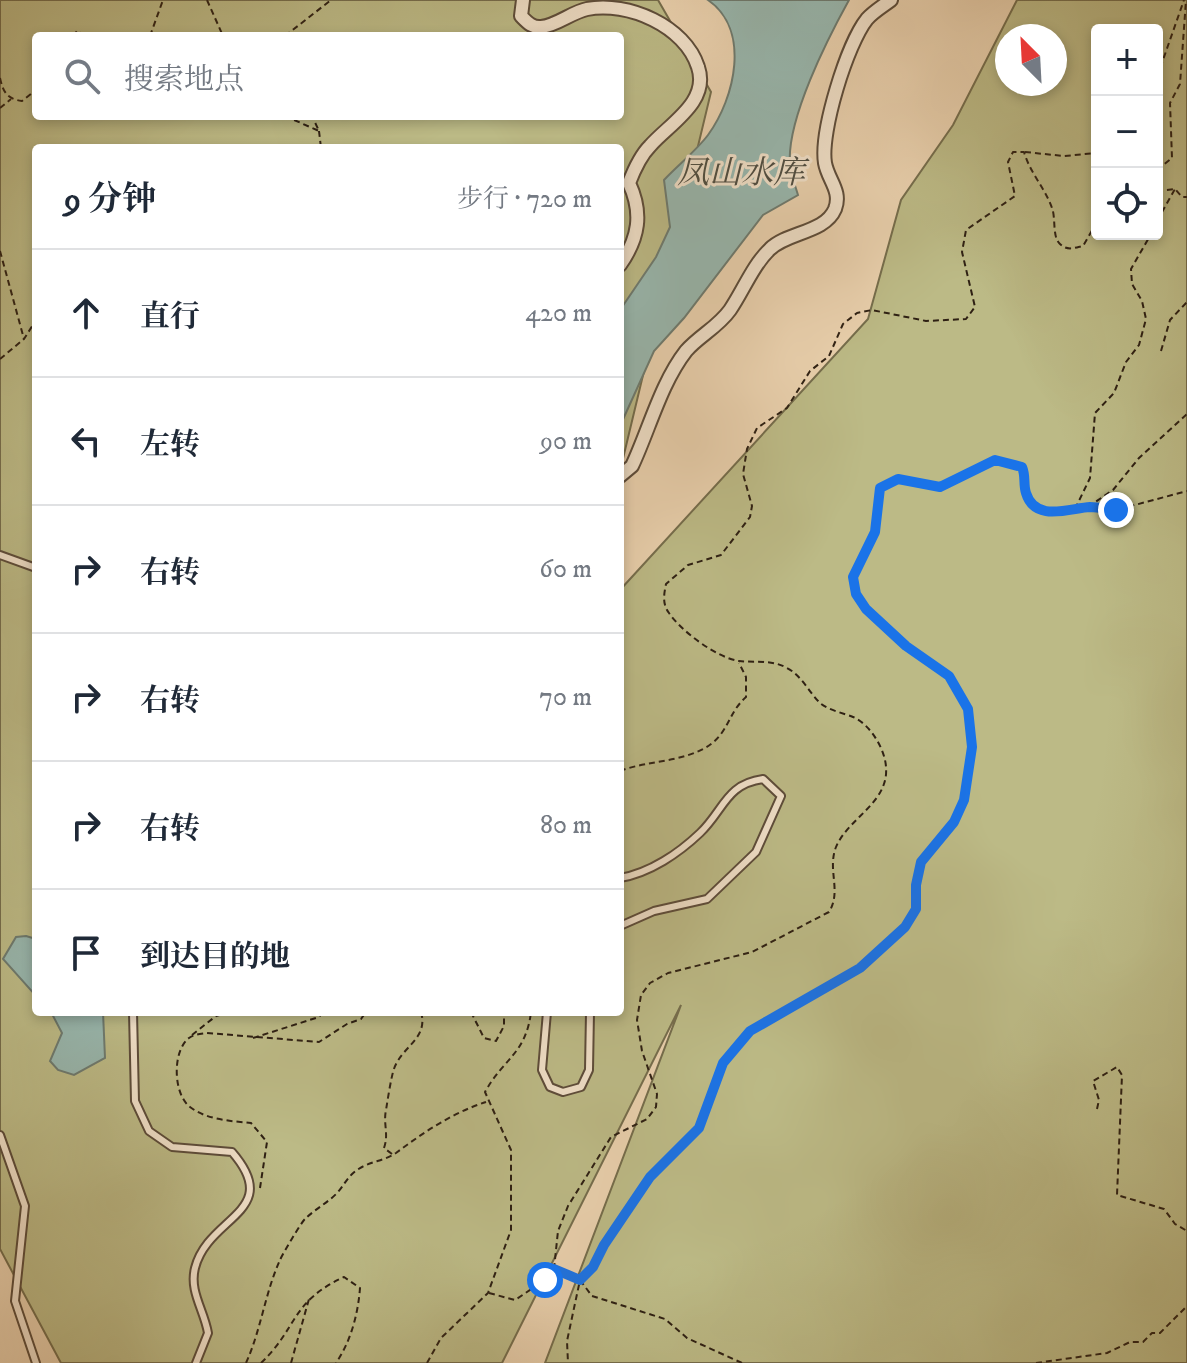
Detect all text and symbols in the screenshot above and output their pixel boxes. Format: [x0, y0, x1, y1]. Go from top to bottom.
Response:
north arrow [995, 24, 1067, 96]
map controls [1091, 24, 1163, 240]
button: + [1091, 24, 1163, 96]
search box [32, 32, 624, 120]
icon: search [60, 54, 104, 98]
text: 搜索地点 [124, 62, 244, 99]
button: − [1091, 96, 1163, 168]
water label: 凤山水库 [677, 154, 810, 194]
button: locate [1091, 168, 1163, 240]
text: 9 分钟 [64, 179, 156, 221]
text: 步行 · 720 m [457, 183, 592, 216]
icon: ahead [64, 291, 108, 335]
text: 420 m [525, 297, 592, 330]
text: 直行 [140, 299, 200, 336]
icon: left [64, 419, 108, 463]
text: 90 m [540, 425, 592, 458]
text: 左转 [140, 427, 200, 464]
route end [1098, 492, 1134, 528]
icon: right [64, 547, 108, 591]
text: 60 m [539, 553, 592, 586]
text: 右转 [140, 555, 200, 592]
icon: right [64, 675, 108, 719]
text: 70 m [539, 681, 592, 714]
text: 右转 [140, 683, 200, 720]
icon: right [64, 803, 108, 847]
text: 80 m [540, 809, 592, 842]
text: 右转 [140, 811, 200, 848]
icon: arrive [64, 931, 108, 975]
text: 到达目的地 [140, 939, 290, 976]
route start [527, 1262, 563, 1298]

